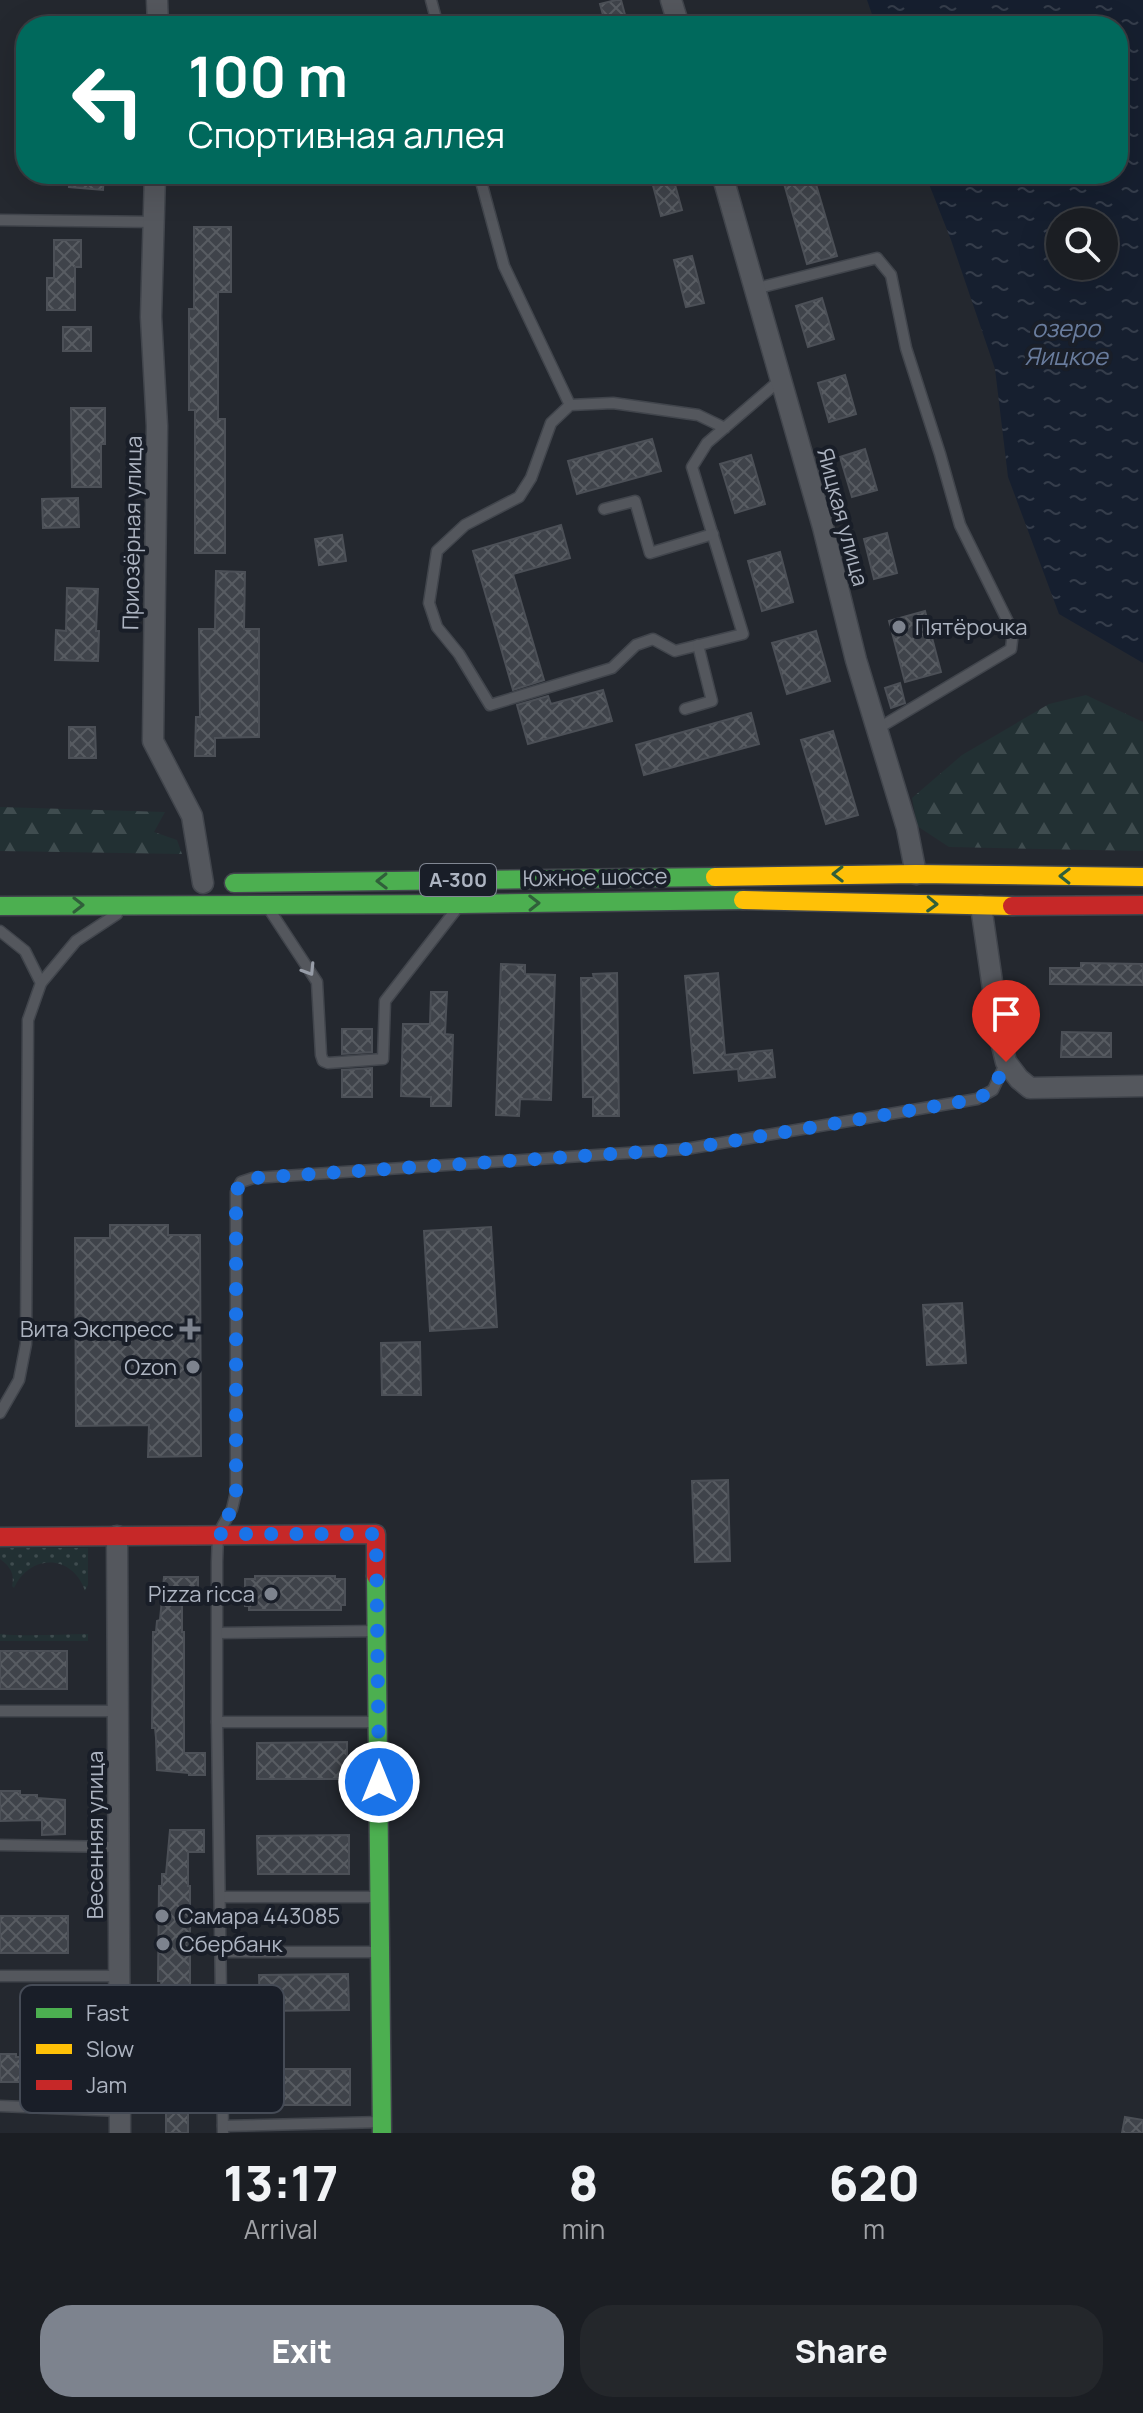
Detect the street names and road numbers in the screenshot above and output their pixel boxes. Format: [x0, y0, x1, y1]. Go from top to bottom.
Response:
street label: Приозёрная улица [115, 435, 149, 631]
street label: Яицкая улица [810, 445, 876, 589]
street label: Южное шоссе [522, 861, 668, 893]
road number: А-300 [420, 864, 496, 896]
street label: Весенняя улица [80, 1751, 110, 1919]

